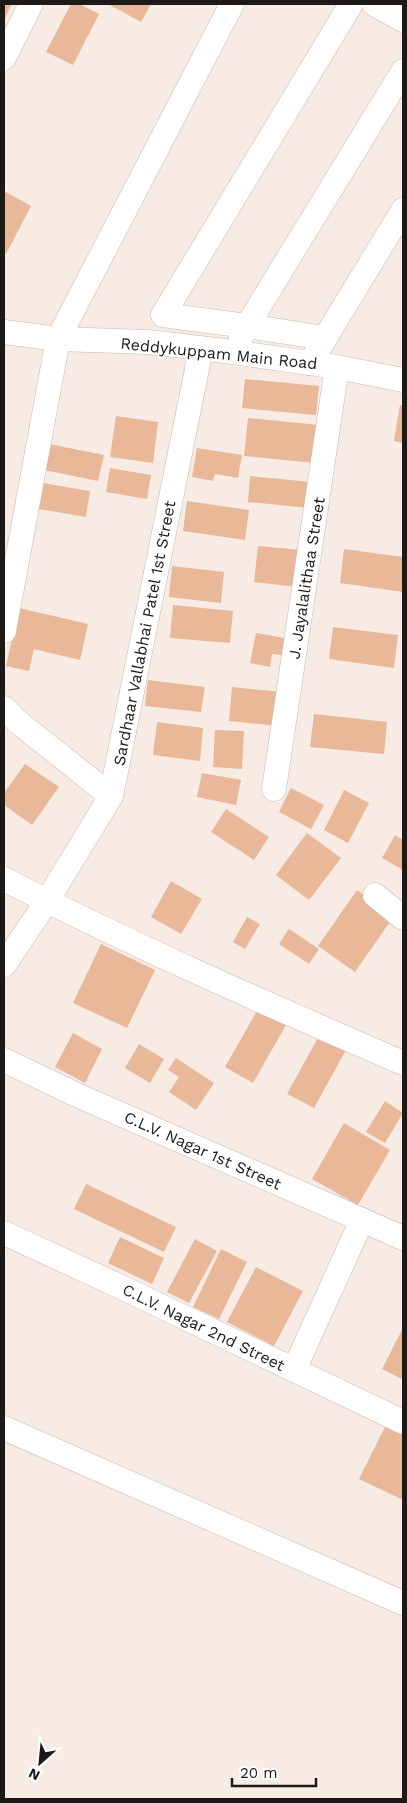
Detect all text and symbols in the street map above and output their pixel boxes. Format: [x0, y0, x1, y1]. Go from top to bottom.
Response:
street label: Reddykuppam Main Road [120, 334, 318, 373]
street label: J. Jayalalithaa Street [284, 496, 329, 660]
street label: Sardhaar Vallabhai Patel 1st Street [109, 499, 180, 767]
street label: C.L.V. Nagar 1st Street [121, 1107, 284, 1194]
street label: C.L.V. Nagar 2nd Street [120, 1280, 288, 1375]
north arrow [15, 1738, 65, 1788]
scale bar [232, 1756, 316, 1788]
text: 20 m [240, 1764, 278, 1782]
text: N [26, 1765, 42, 1784]

